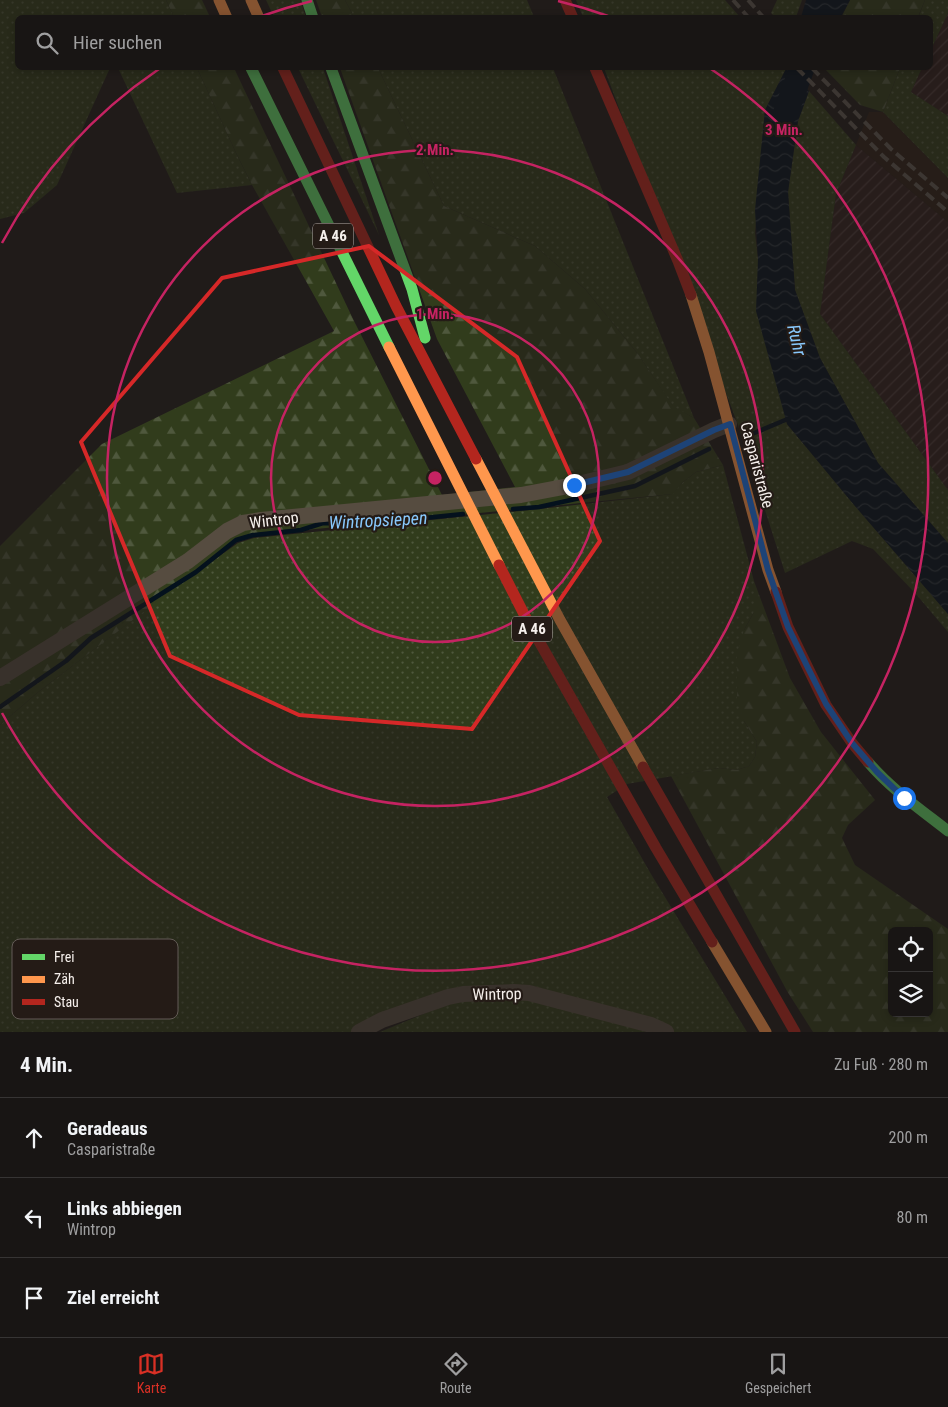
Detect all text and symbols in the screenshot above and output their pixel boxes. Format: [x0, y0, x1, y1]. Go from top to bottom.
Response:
search box [15, 15, 933, 70]
icon: search [33, 29, 61, 57]
text: Hier suchen [73, 31, 162, 54]
text: 3 Min. [765, 121, 803, 139]
text: 2 Min. [416, 141, 454, 159]
road number: A 46 [313, 224, 353, 248]
text: 1 Min. [416, 305, 454, 323]
water label: Ruhr [783, 322, 811, 358]
street label: Casparistraße [736, 420, 778, 510]
centre of rings [426, 469, 444, 487]
route end [563, 474, 586, 497]
water label: Wintropsiepen [328, 507, 428, 533]
street label: Wintrop [249, 508, 300, 532]
road number: A 46 [512, 616, 552, 642]
route start [893, 787, 916, 810]
map controls [888, 927, 933, 1017]
button: locate [888, 927, 933, 972]
legend [12, 939, 178, 1019]
text: Frei [54, 949, 74, 965]
text: Zäh [54, 971, 75, 987]
button: layers [888, 972, 933, 1017]
street label: Wintrop [472, 984, 522, 1004]
text: Stau [54, 994, 79, 1010]
text: 4 Min. [20, 1053, 73, 1077]
text: Zu Fuß · 280 m [834, 1055, 928, 1074]
text: Geradeaus [67, 1117, 148, 1140]
icon: ahead [20, 1124, 48, 1152]
text: 200 m [889, 1128, 928, 1147]
text: Casparistraße [67, 1140, 155, 1159]
text: Links abbiegen [67, 1197, 182, 1220]
icon: left [20, 1204, 48, 1232]
text: 80 m [896, 1208, 928, 1227]
text: Wintrop [67, 1220, 116, 1239]
icon: arrive [20, 1284, 48, 1312]
text: Ziel erreicht [67, 1286, 159, 1309]
tab: Karte [137, 1350, 166, 1396]
tab: Route [440, 1350, 472, 1396]
tab: Gespeichert [745, 1350, 811, 1396]

